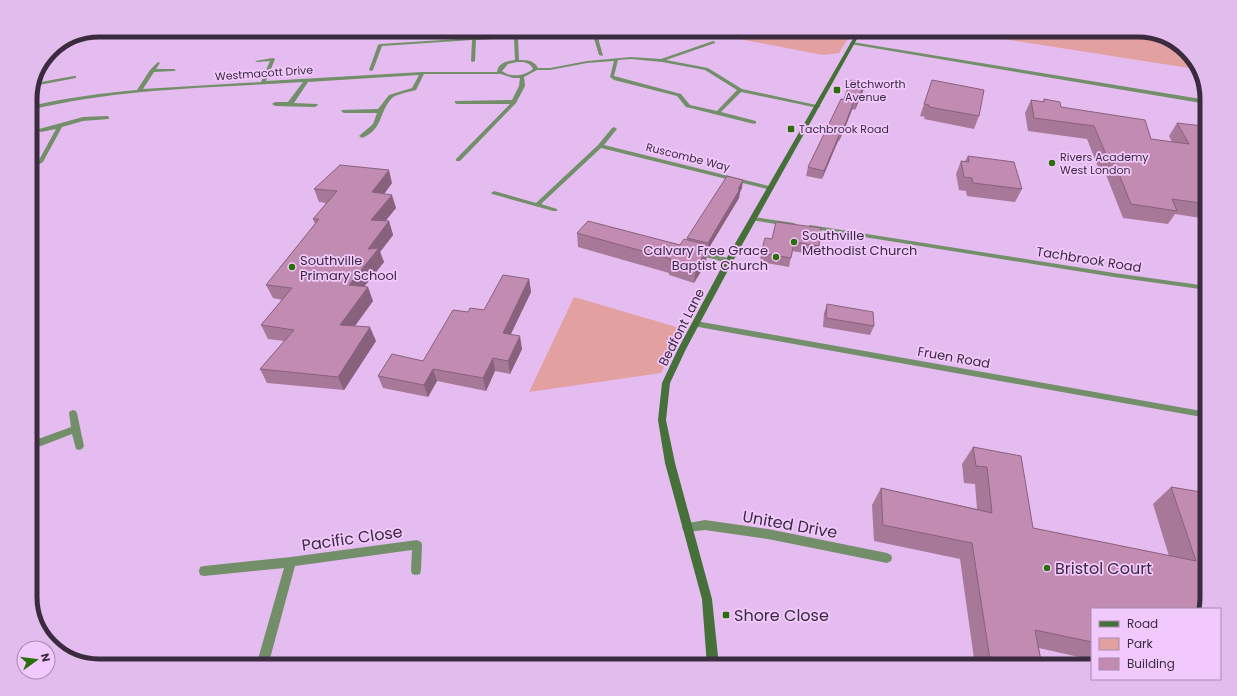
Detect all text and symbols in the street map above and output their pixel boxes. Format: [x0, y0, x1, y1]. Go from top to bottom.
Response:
street label: Westmacott Drive [214, 62, 314, 84]
place label: Letchworth Avenue [845, 76, 906, 105]
marker: Letchworth Avenue [832, 85, 842, 95]
place label: Tachbrook Road [799, 121, 889, 137]
marker: Tachbrook Road [786, 124, 796, 134]
street label: Ruscombe Way [644, 139, 732, 175]
place label: Rivers Academy West London [1060, 149, 1149, 178]
marker: Rivers Academy West London [1047, 158, 1057, 168]
place label: Southville Methodist Church [802, 226, 917, 260]
marker: Southville Methodist Church [789, 237, 799, 247]
place label: Calvary Free Grace Baptist Church [644, 241, 768, 275]
street label: Tachbrook Road [1035, 242, 1143, 277]
place label: Southville Primary School [300, 251, 397, 285]
marker: Calvary Free Grace Baptist Church [771, 252, 781, 262]
marker: Southville Primary School [287, 262, 297, 272]
street label: Bedfont Lane [654, 285, 709, 369]
street label: Fruen Road [916, 342, 992, 373]
street label: United Drive [741, 505, 839, 544]
street label: Pacific Close [300, 520, 404, 557]
place label: Bristol Court [1055, 557, 1152, 580]
marker: Bristol Court [1042, 563, 1052, 573]
place label: Shore Close [734, 604, 829, 627]
legend [1091, 608, 1221, 680]
marker: Shore Close [721, 610, 731, 620]
text: Road [1127, 615, 1158, 632]
text: Park [1127, 635, 1154, 652]
north arrow [16, 640, 56, 680]
text: N [37, 652, 54, 664]
text: Building [1127, 655, 1175, 672]

